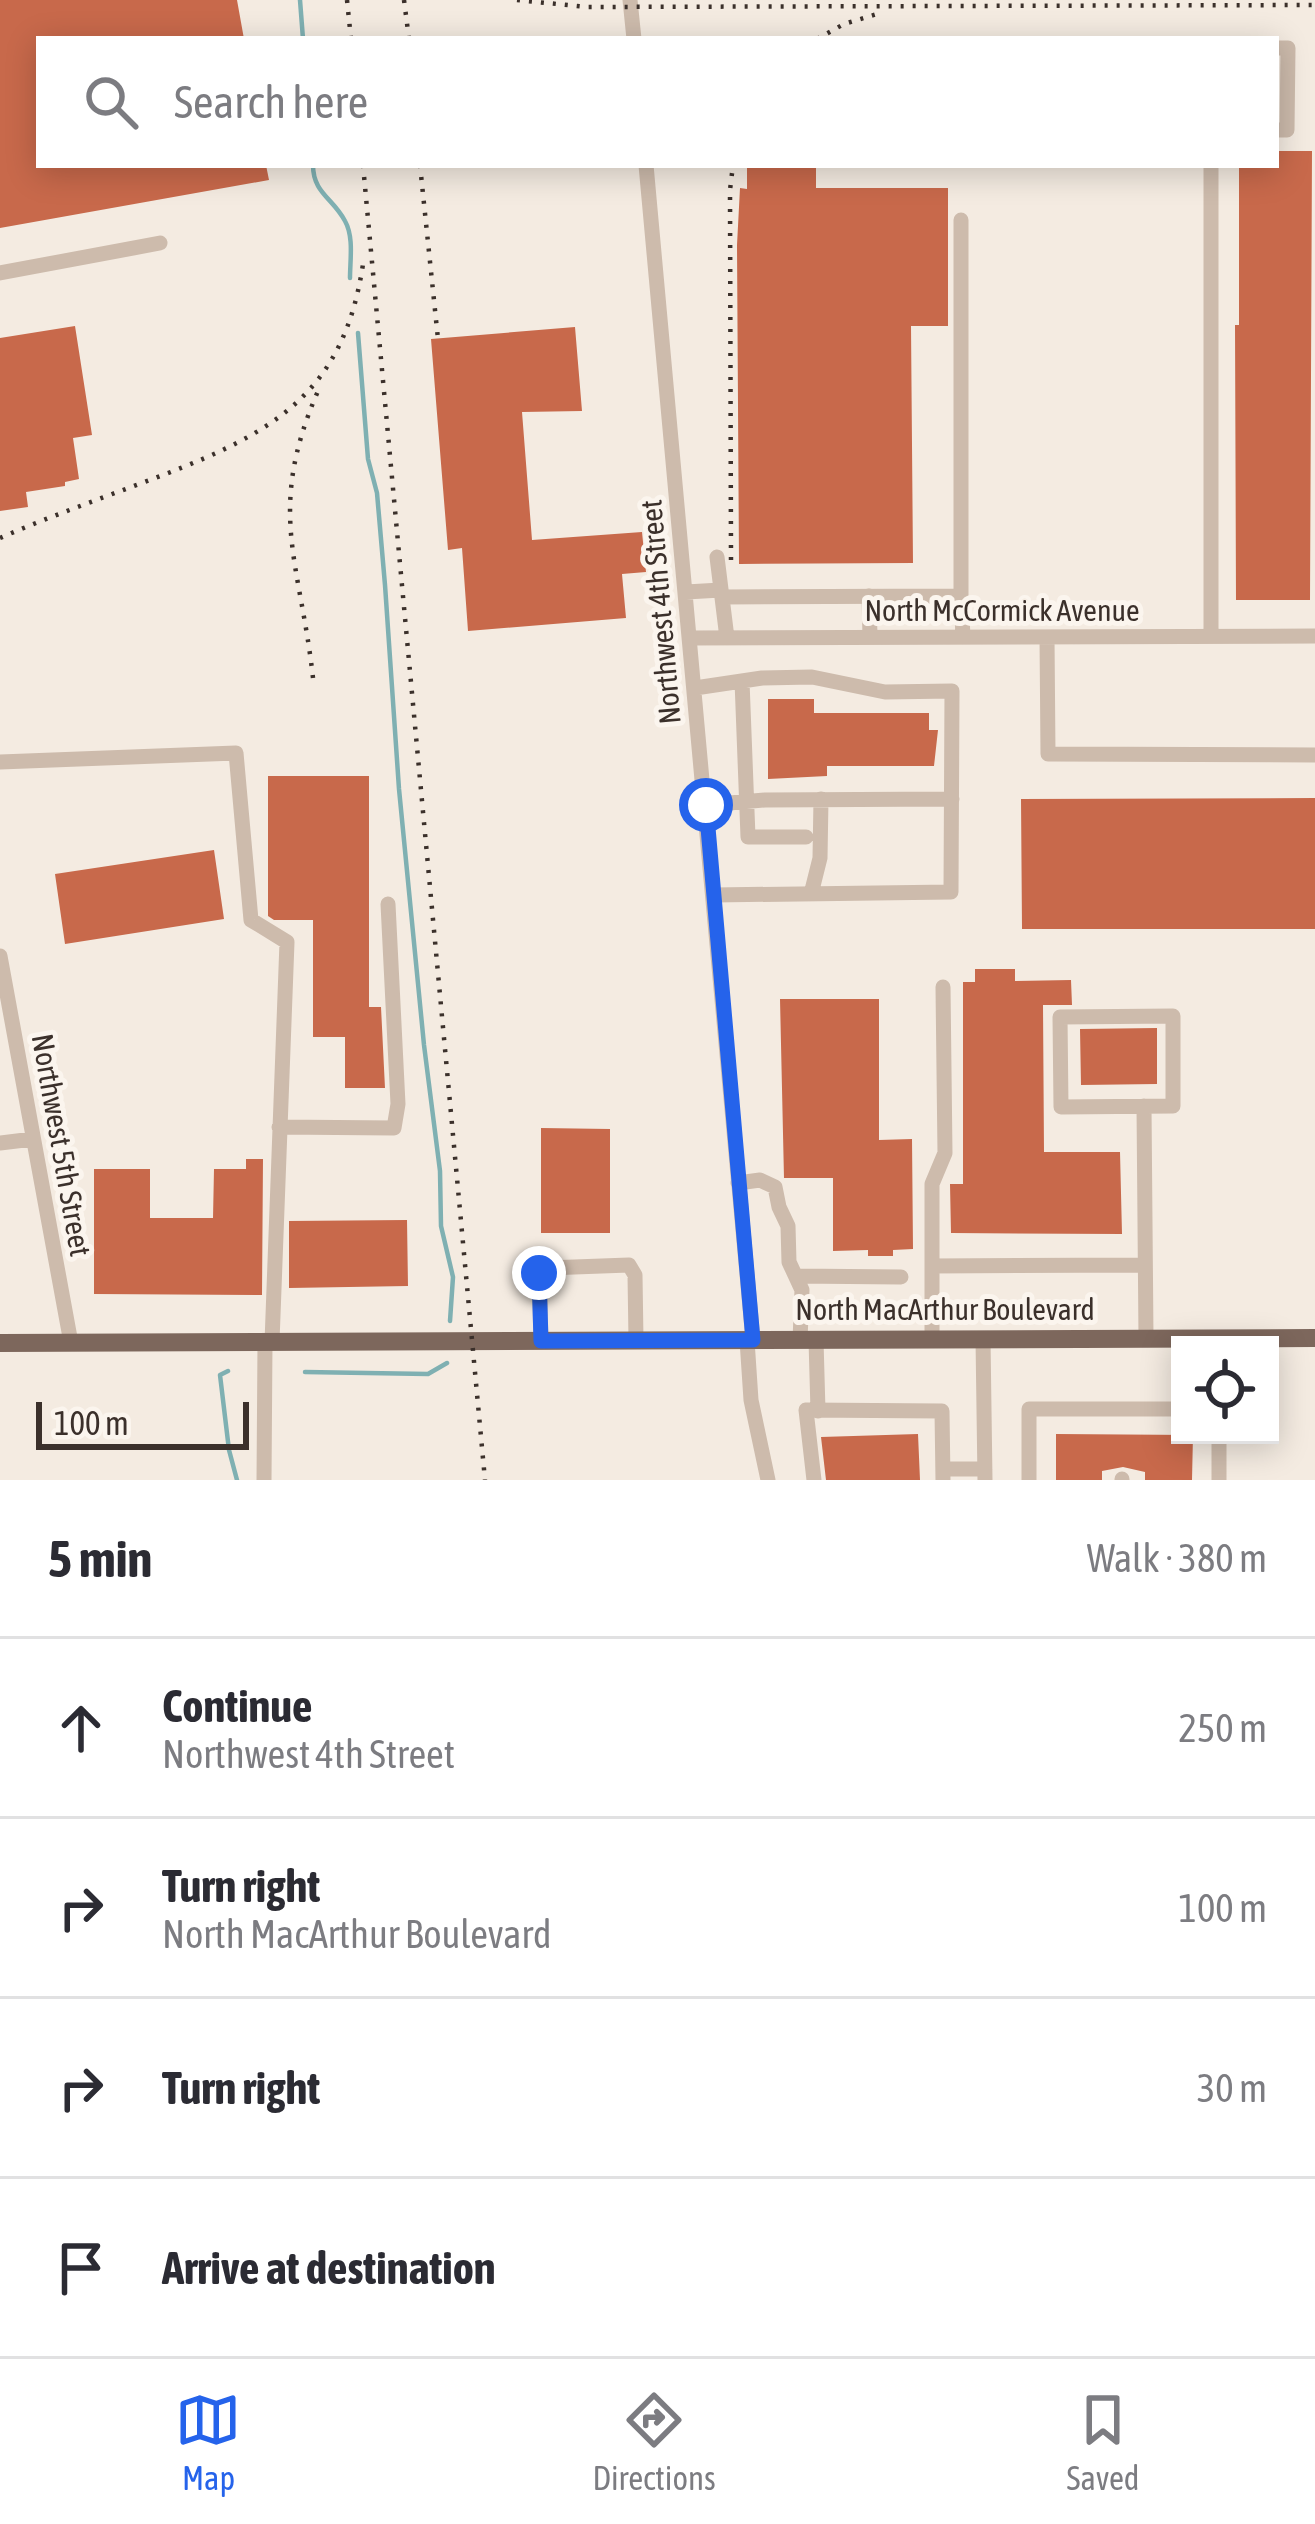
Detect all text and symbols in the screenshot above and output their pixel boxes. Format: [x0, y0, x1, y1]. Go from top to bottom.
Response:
search box [36, 36, 1279, 168]
icon: search [78, 69, 144, 135]
text: Search here [174, 76, 368, 128]
street label: Northwest 4th Street [633, 498, 687, 726]
street label: North McCormick Avenue [864, 593, 1140, 627]
route start [679, 778, 733, 832]
street label: Northwest 5th Street [26, 1031, 98, 1259]
route end [512, 1246, 566, 1300]
street label: North MacArthur Boulevard [795, 1292, 1095, 1326]
map controls [1171, 1336, 1279, 1444]
button: locate [1171, 1336, 1279, 1444]
scale bar [36, 1396, 249, 1449]
text: 100 m [54, 1404, 129, 1442]
text: 5 min [48, 1529, 152, 1588]
text: Walk · 380 m [1087, 1536, 1267, 1580]
text: Continue [162, 1680, 313, 1732]
icon: ahead [48, 1695, 114, 1761]
text: 250 m [1179, 1706, 1267, 1750]
text: Northwest 4th Street [162, 1732, 455, 1776]
text: Turn right [162, 1860, 320, 1912]
icon: right [48, 1875, 114, 1941]
text: 100 m [1179, 1886, 1267, 1930]
text: North MacArthur Boulevard [162, 1912, 551, 1956]
icon: right [48, 2055, 114, 2121]
text: Turn right [162, 2062, 320, 2114]
text: 30 m [1197, 2066, 1267, 2110]
icon: arrive [48, 2235, 114, 2301]
text: Arrive at destination [162, 2242, 496, 2294]
tab: Map [175, 2387, 241, 2497]
tab: Directions [592, 2387, 716, 2497]
tab: Saved [1067, 2387, 1139, 2497]

